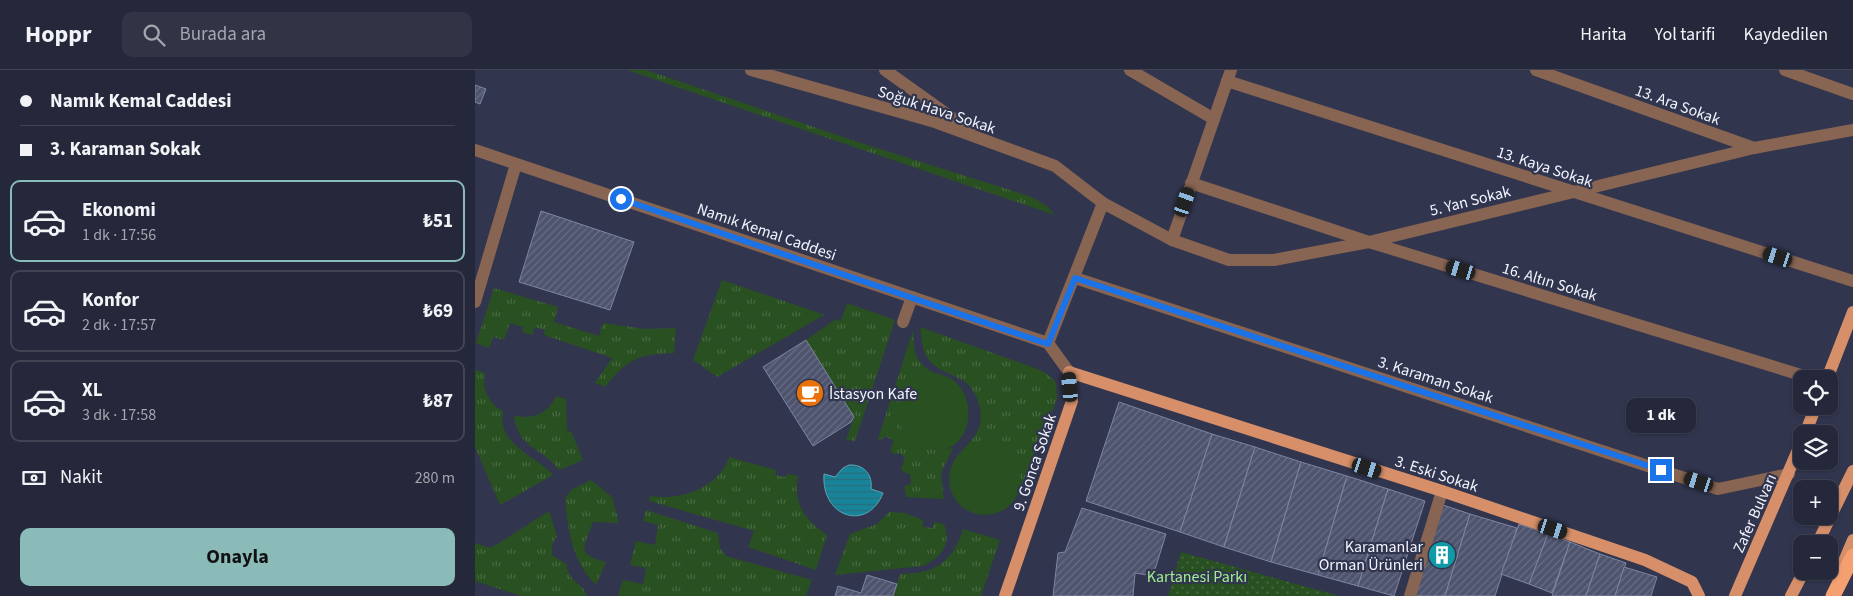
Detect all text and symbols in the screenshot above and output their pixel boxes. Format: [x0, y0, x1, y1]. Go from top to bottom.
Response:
search box [122, 12, 472, 57]
text: Hoppr [25, 17, 92, 52]
icon: search [140, 21, 168, 49]
text: Burada ara [180, 21, 266, 48]
text: Harita [1580, 22, 1627, 47]
text: Yol tarifi [1655, 22, 1715, 47]
text: Kaydedilen [1743, 22, 1828, 47]
street label: 13. Ara Sokak [1632, 79, 1723, 131]
street label: Soğuk Hava Sokak [875, 80, 999, 139]
text: Namık Kemal Caddesi [50, 88, 231, 115]
text: 3. Karaman Sokak [50, 136, 201, 163]
street label: 13. Kaya Sokak [1494, 141, 1596, 193]
street label: 5. Yan Sokak [1427, 180, 1513, 222]
car [1173, 185, 1196, 219]
route start [610, 188, 632, 210]
text: Ekonomi [82, 197, 156, 224]
street label: Namık Kemal Caddesi [694, 198, 839, 266]
icon: car [22, 199, 67, 244]
text: ₺51 [423, 208, 453, 235]
text: 1 dk · 17:56 [82, 224, 156, 246]
car [1761, 245, 1794, 269]
street label: 16. Altın Sokak [1500, 257, 1600, 307]
car [1444, 258, 1477, 282]
text: Konfor [82, 287, 139, 314]
icon: car [22, 289, 67, 334]
text: ₺69 [423, 298, 453, 325]
text: 2 dk · 17:57 [82, 314, 156, 336]
street label: 3. Karaman Sokak [1375, 351, 1496, 409]
map controls [1793, 370, 1838, 580]
button: locate [1793, 370, 1838, 415]
car [1061, 371, 1078, 403]
text: XL [82, 377, 103, 404]
cafe icon: İstasyon Kafe [795, 378, 825, 408]
icon: car [22, 379, 67, 424]
place label: İstasyon Kafe [829, 383, 917, 405]
text: ₺87 [423, 388, 453, 415]
callout: 1 dk [1626, 398, 1696, 432]
text: 3 dk · 17:58 [82, 404, 156, 426]
text: 1 dk [1646, 404, 1676, 426]
street label: 9. Gonca Sokak [1008, 411, 1062, 514]
button: layers [1793, 425, 1838, 470]
street label: 3. Eski Sokak [1392, 450, 1481, 498]
car [1350, 456, 1383, 480]
route end [1650, 459, 1672, 481]
icon: cash [20, 464, 48, 492]
text: Nakit [60, 464, 102, 491]
text: 280 m [415, 467, 455, 489]
car [1682, 470, 1715, 494]
street label: Zafer Bulvarı [1728, 470, 1782, 556]
button: + [1793, 480, 1838, 525]
car [1536, 517, 1569, 541]
button: Onayla [20, 528, 455, 586]
button: − [1793, 535, 1838, 580]
place label: Karamanlar Orman Ürünleri [1319, 536, 1423, 576]
building icon: Karamanlar Orman Ürünleri [1427, 540, 1457, 570]
park label: Kartanesi Parkı [1147, 566, 1247, 588]

